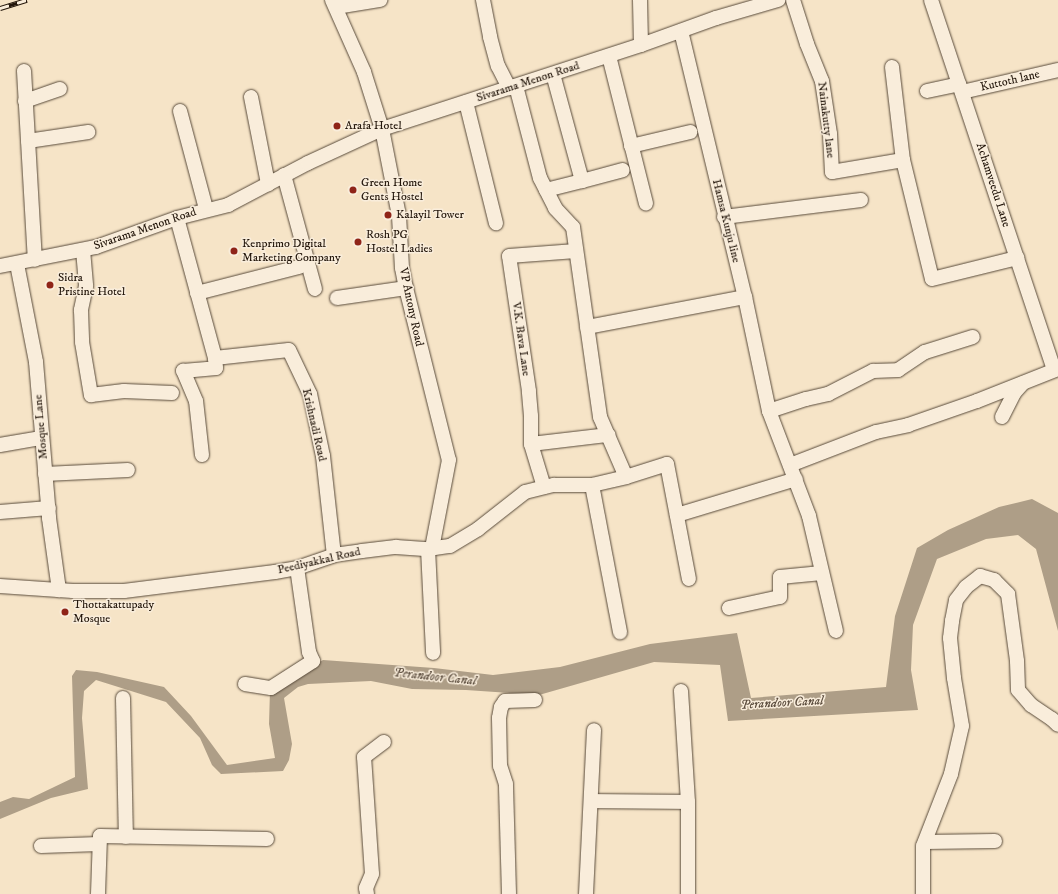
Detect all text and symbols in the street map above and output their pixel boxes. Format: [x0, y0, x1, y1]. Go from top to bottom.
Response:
street label: Sivarama Menon Road [475, 59, 581, 105]
street label: Kuttoth lane [979, 67, 1041, 95]
street label: Nainakutty lane [814, 81, 838, 159]
place label: Arafa Hotel [345, 119, 402, 133]
marker: Arafa Hotel [332, 121, 342, 131]
street label: Achamveedu Lane [973, 141, 1013, 229]
place label: Green Home Gents Hostel [361, 176, 423, 204]
street label: Hamsa Kunju line [709, 178, 743, 264]
marker: Green Home Gents Hostel [348, 185, 358, 195]
street label: Sivarama Menon Road [92, 205, 198, 253]
place label: Kalayil Tower [396, 208, 464, 222]
marker: Kalayil Tower [383, 210, 393, 220]
place label: Rosh PG Hostel Ladies [366, 228, 433, 256]
place label: Kenprimo Digital Marketing Company [242, 237, 341, 265]
marker: Rosh PG Hostel Ladies [353, 237, 363, 247]
marker: Kenprimo Digital Marketing Company [229, 246, 239, 256]
street label: VP Antony Road [396, 266, 426, 348]
place label: Sidra Pristine Hotel [58, 271, 125, 299]
marker: Sidra Pristine Hotel [45, 280, 55, 290]
street label: V.K. Bava Lane [509, 301, 533, 377]
street label: Krishnadi Road [299, 387, 329, 463]
street label: Mosque Lane [31, 394, 51, 460]
street label: Peediyakkal Road [276, 544, 362, 578]
place label: Thottakattupady Mosque [73, 598, 154, 626]
marker: Thottakattupady Mosque [60, 607, 70, 617]
water label: Perandoor Canal [393, 665, 477, 689]
water label: Perandoor Canal [740, 693, 824, 713]

